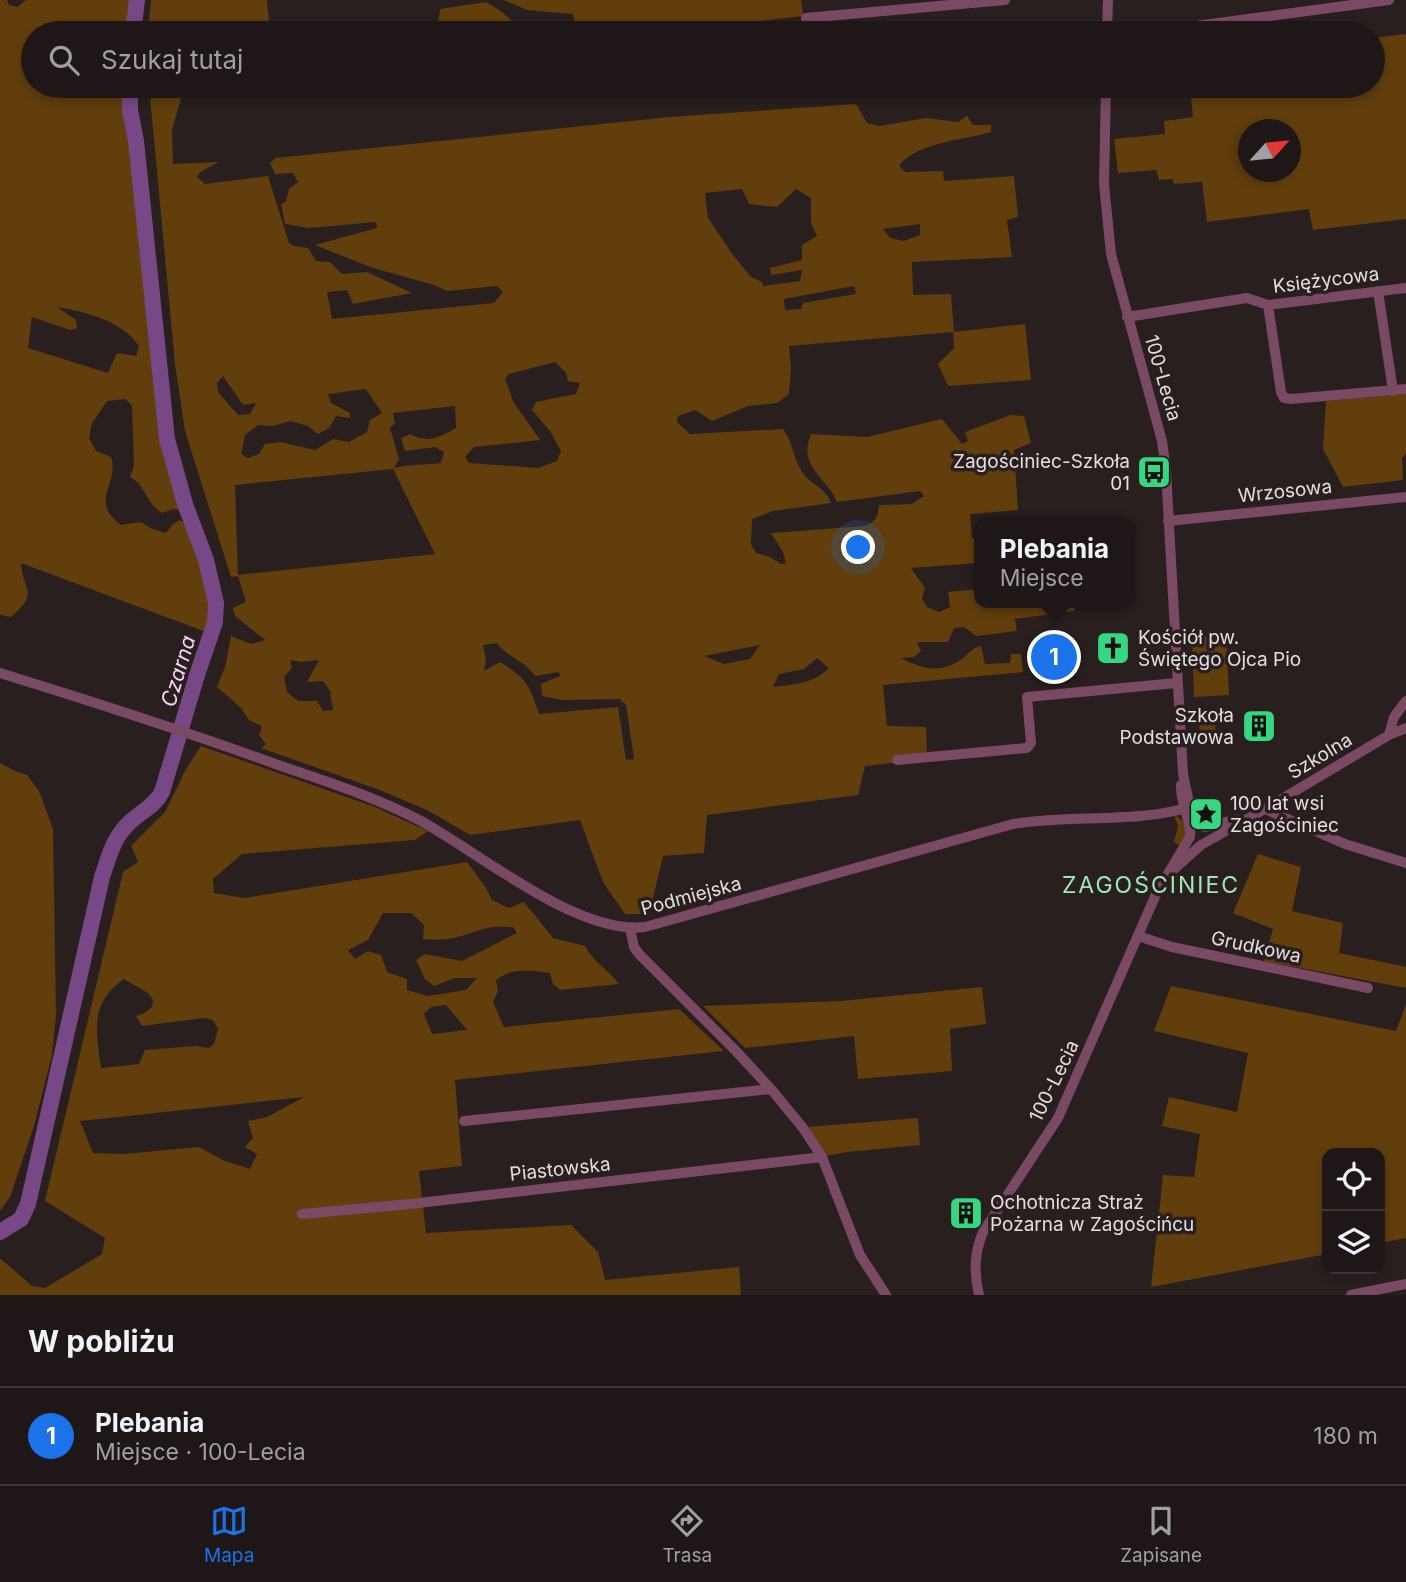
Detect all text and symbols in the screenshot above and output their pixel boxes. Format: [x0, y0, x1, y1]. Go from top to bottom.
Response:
search box [21, 21, 1385, 98]
icon: search [45, 41, 83, 79]
text: Szukaj tutaj [101, 44, 243, 75]
north arrow [1238, 119, 1301, 182]
street label: Księżycowa [1271, 262, 1381, 298]
street label: 100-Lecia [1140, 332, 1186, 424]
place label: Zagościniec-Szkoła 01 [953, 450, 1130, 495]
bus stop icon: Zagościniec-Szkoła 01 [1135, 453, 1173, 491]
street label: Wrzosowa [1237, 475, 1333, 507]
popup [974, 517, 1135, 608]
your location [841, 530, 875, 564]
text: Plebania [1000, 533, 1109, 564]
text: Miejsce [1000, 564, 1084, 592]
place label: Kościół pw. Świętego Ojca Pio [1138, 626, 1301, 671]
church icon: Kościół pw. Świętego Ojca Pio [1094, 629, 1132, 667]
pin: 1 [1031, 631, 1077, 683]
water label: Czarna [155, 632, 201, 710]
place label: Szkoła Podstawowa [1119, 704, 1234, 749]
building icon: Szkoła Podstawowa [1240, 707, 1278, 745]
street label: Szkolna [1284, 728, 1356, 784]
place label: 100 lat wsi Zagościniec [1230, 792, 1339, 837]
place icon: 100 lat wsi Zagościniec [1187, 795, 1225, 833]
district label: ZAGOŚCINIEC [1062, 871, 1240, 899]
street label: Podmiejska [638, 872, 744, 920]
street label: Grudkowa [1209, 926, 1303, 968]
street label: 100-Lecia [1024, 1036, 1084, 1126]
map controls [1322, 1148, 1385, 1274]
button: locate [1322, 1148, 1385, 1211]
street label: Piastowska [508, 1152, 612, 1186]
place label: Ochotnicza Straż Pożarna w Zagościńcu [990, 1191, 1194, 1236]
building icon: Ochotnicza Straż Pożarna w Zagościńcu [947, 1194, 985, 1232]
button: layers [1322, 1211, 1385, 1274]
text: W pobliżu [28, 1323, 175, 1359]
text: Plebania [95, 1407, 204, 1438]
text: 1 [46, 1422, 56, 1450]
text: 180 m [1313, 1422, 1378, 1450]
text: Miejsce · 100-Lecia [95, 1438, 306, 1466]
tab: Mapa [204, 1502, 254, 1567]
tab: Trasa [662, 1502, 712, 1567]
tab: Zapisane [1120, 1502, 1202, 1567]

